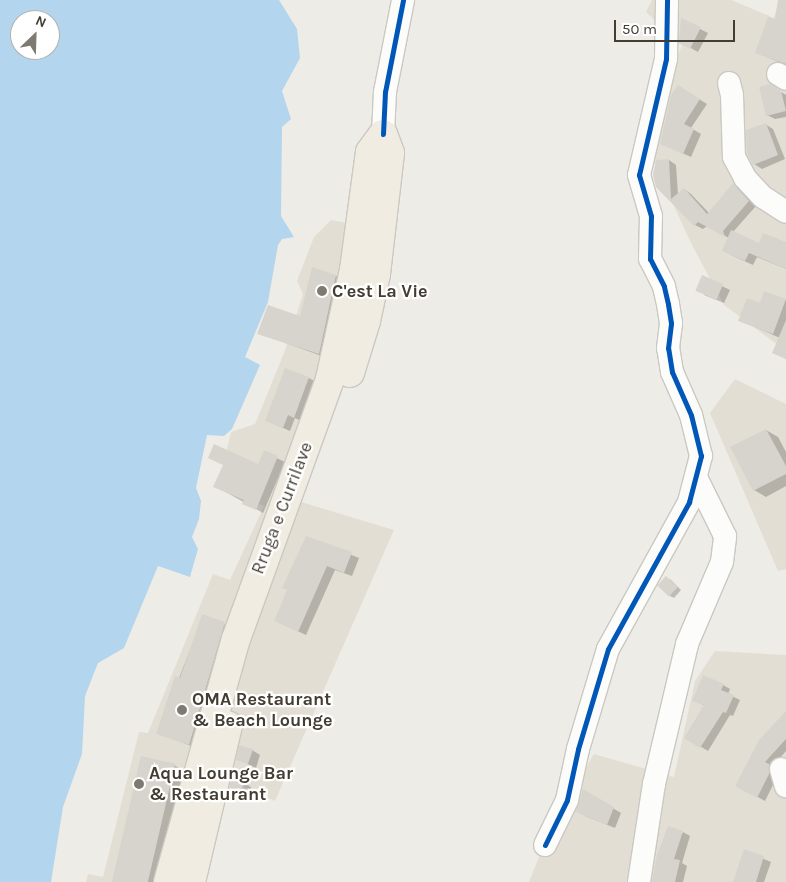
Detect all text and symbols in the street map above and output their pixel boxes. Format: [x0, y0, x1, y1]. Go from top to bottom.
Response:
north arrow [10, 10, 60, 60]
scale bar [616, 10, 737, 42]
text: N [33, 12, 49, 32]
text: 50 m [622, 20, 657, 38]
place label: C'est La Vie [332, 280, 428, 302]
marker: C'est La Vie [316, 285, 328, 297]
street label: Rruga e Currilave [247, 439, 317, 577]
place label: OMA Restaurant & Beach Lounge [192, 689, 333, 732]
marker: OMA Restaurant & Beach Lounge [176, 704, 188, 716]
place label: Aqua Lounge Bar & Restaurant [149, 763, 293, 806]
marker: Aqua Lounge Bar & Restaurant [133, 778, 145, 790]

